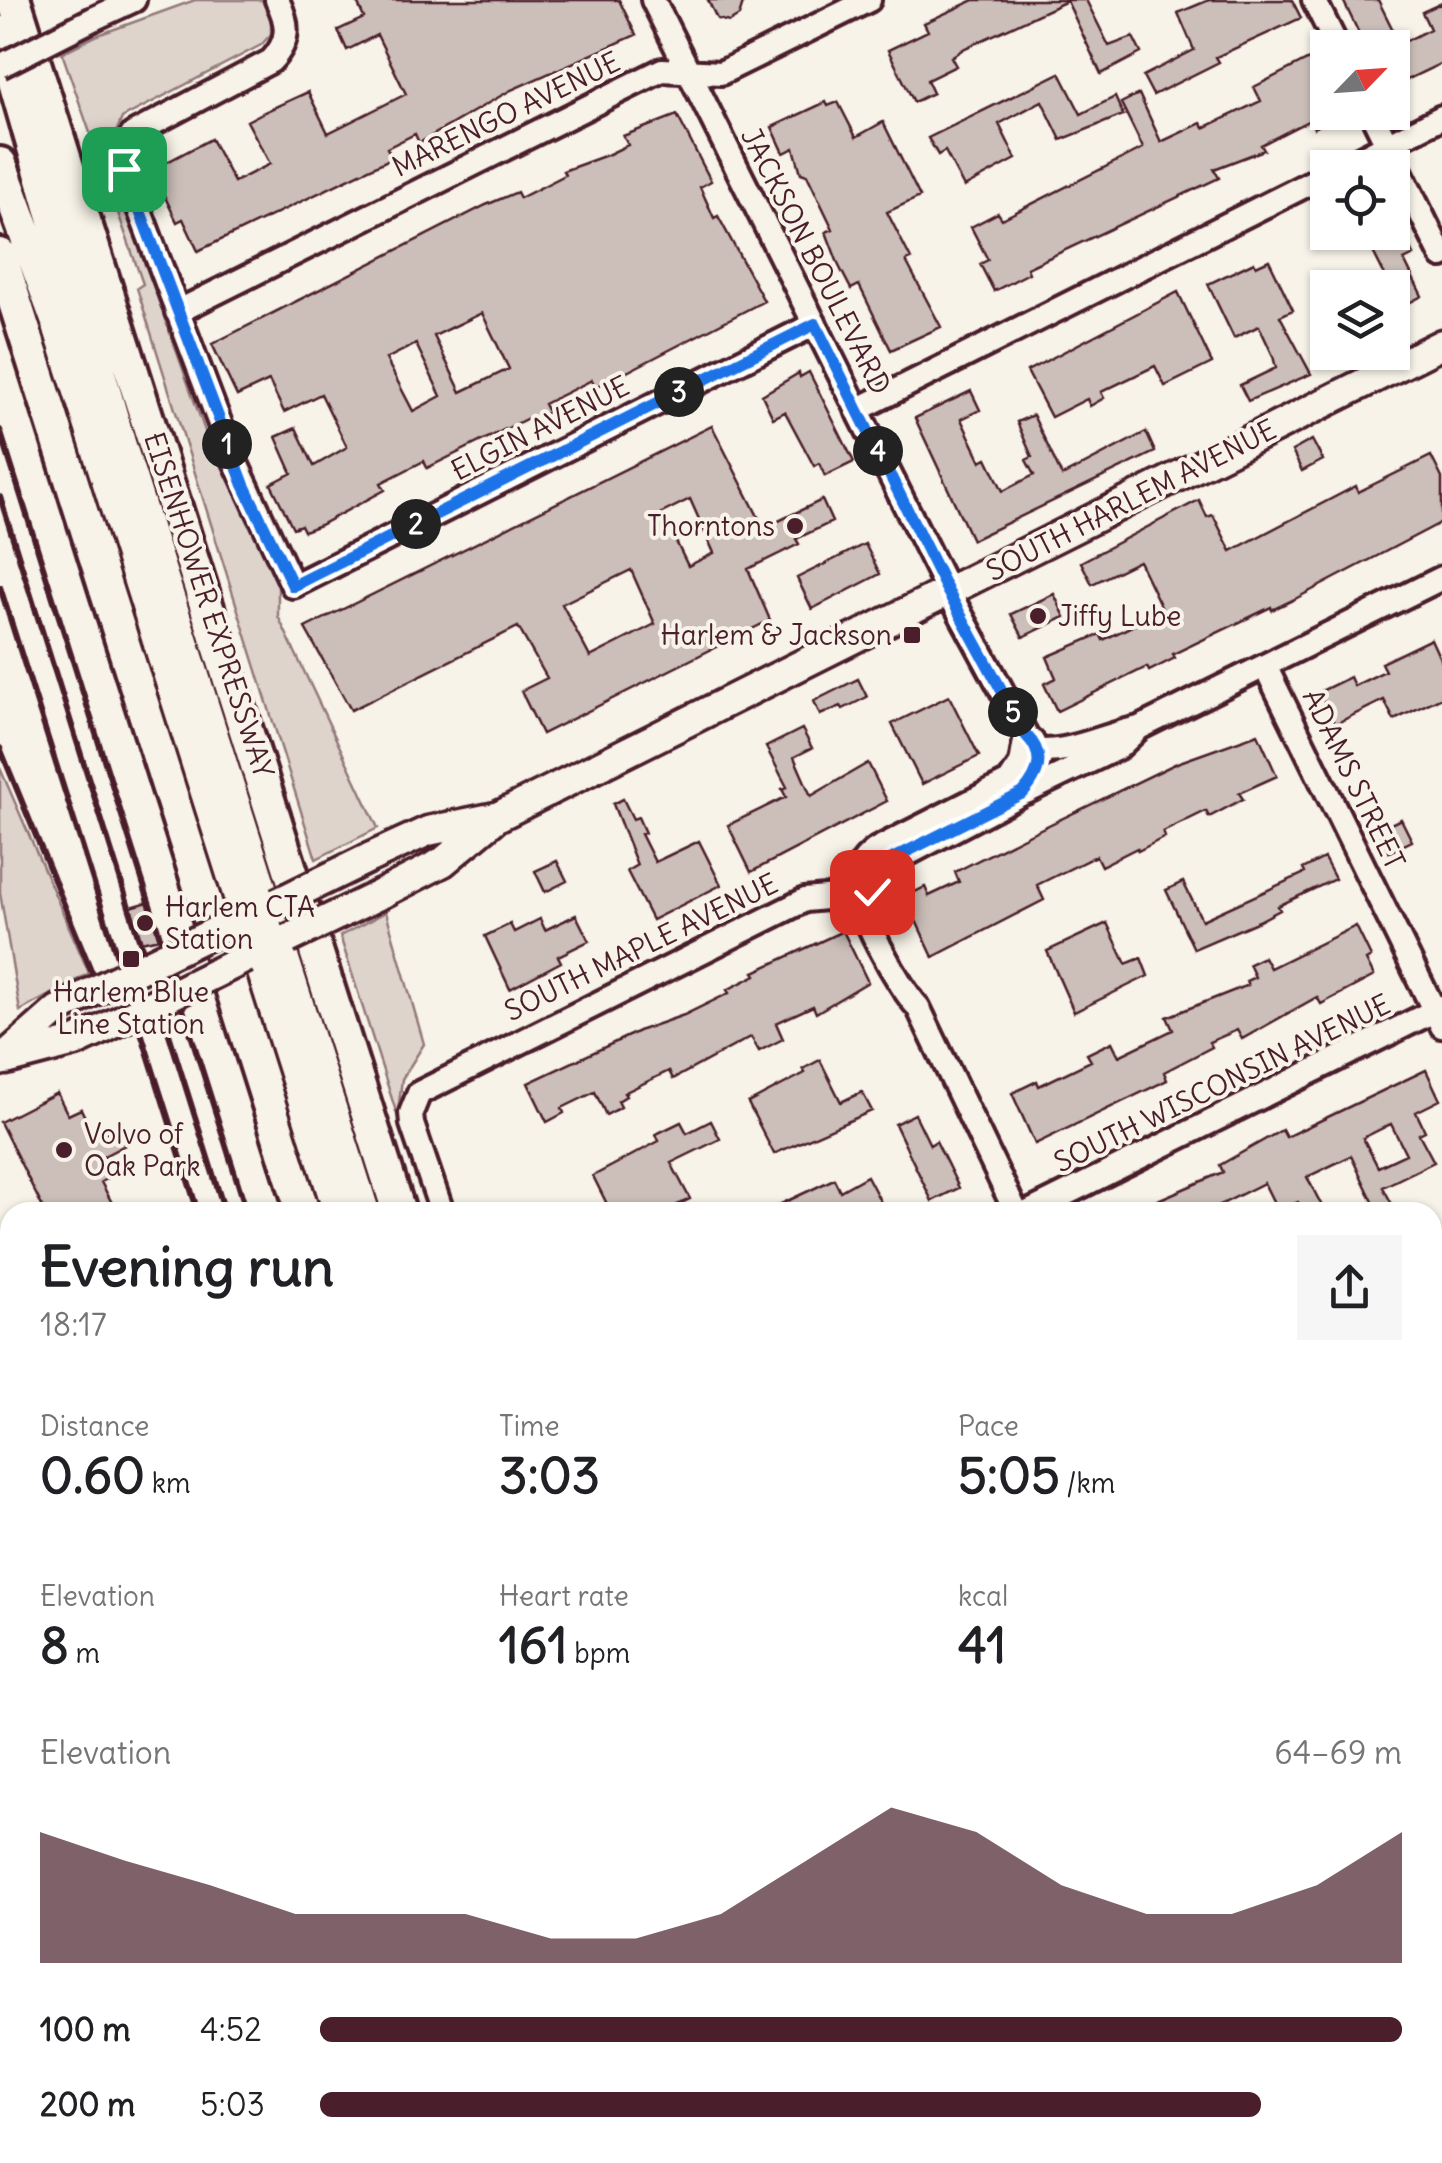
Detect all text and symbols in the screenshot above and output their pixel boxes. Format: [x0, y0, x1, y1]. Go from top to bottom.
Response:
north arrow [1310, 30, 1410, 130]
map controls [1310, 30, 1410, 370]
street label: MARENGO AVENUE [386, 43, 626, 185]
street label: JACKSON BOULEVARD [733, 122, 899, 400]
pin [82, 127, 167, 212]
icon: arrive [97, 142, 152, 197]
button: locate [1310, 150, 1410, 250]
button: layers [1310, 270, 1410, 370]
pin: 3 [654, 367, 704, 417]
street label: ELGIN AVENUE [445, 368, 635, 488]
text: 3 [671, 374, 687, 410]
street label: SOUTH HARLEM AVENUE [980, 411, 1282, 589]
pin: 1 [202, 419, 252, 469]
text: 1 [221, 426, 233, 462]
pin: 4 [853, 426, 903, 476]
street label: EISENHOWER EXPRESSWAY [136, 428, 282, 783]
text: 4 [870, 433, 886, 469]
pin: 2 [391, 499, 441, 549]
text: 2 [408, 506, 424, 542]
place label: Thorntons [647, 508, 775, 544]
marker: Thorntons [784, 515, 806, 537]
place label: Jiffy Lube [1058, 598, 1181, 634]
marker: Jiffy Lube [1027, 605, 1049, 627]
place label: Harlem & Jackson [661, 617, 892, 653]
marker: Harlem & Jackson [901, 624, 923, 646]
street label: ADAMS STREET [1295, 683, 1413, 875]
pin: 5 [988, 687, 1038, 737]
text: 5 [1005, 694, 1021, 730]
pin [830, 850, 915, 935]
street label: SOUTH MAPLE AVENUE [498, 865, 784, 1029]
icon: check [845, 865, 900, 920]
place label: Harlem CTA Station [165, 889, 315, 957]
marker: Harlem CTA Station [134, 912, 156, 934]
marker: Harlem Blue Line Station [120, 948, 142, 970]
place label: Harlem Blue Line Station [53, 974, 209, 1042]
street label: SOUTH WISCONSIN AVENUE [1048, 986, 1396, 1180]
place label: Volvo of Oak Park [84, 1116, 200, 1184]
marker: Volvo of Oak Park [53, 1139, 75, 1161]
text: Evening run [40, 1232, 334, 1301]
button: share [1297, 1235, 1402, 1340]
text: 18:17 [40, 1304, 107, 1345]
text: Distance [40, 1408, 149, 1444]
text: Time [499, 1408, 560, 1444]
text: Pace [958, 1408, 1019, 1444]
text: 0.60 [40, 1444, 145, 1507]
text: 3:03 [499, 1444, 600, 1507]
text: 5:05 [958, 1444, 1060, 1507]
text: km [145, 1465, 191, 1501]
text: /km [1060, 1465, 1115, 1501]
text: Elevation [40, 1578, 155, 1614]
text: Heart rate [499, 1578, 629, 1614]
text: kcal [958, 1578, 1008, 1614]
text: 8 [40, 1614, 69, 1677]
text: 161 [499, 1614, 568, 1677]
text: 41 [958, 1614, 1006, 1677]
text: m [69, 1635, 100, 1671]
text: bpm [568, 1635, 630, 1671]
text: Elevation [40, 1732, 171, 1773]
text: 64–69 m [1274, 1732, 1402, 1773]
text: 100 m [40, 2009, 131, 2050]
text: 4:52 [200, 2009, 262, 2050]
text: 200 m [40, 2084, 135, 2125]
text: 5:03 [200, 2084, 265, 2125]

